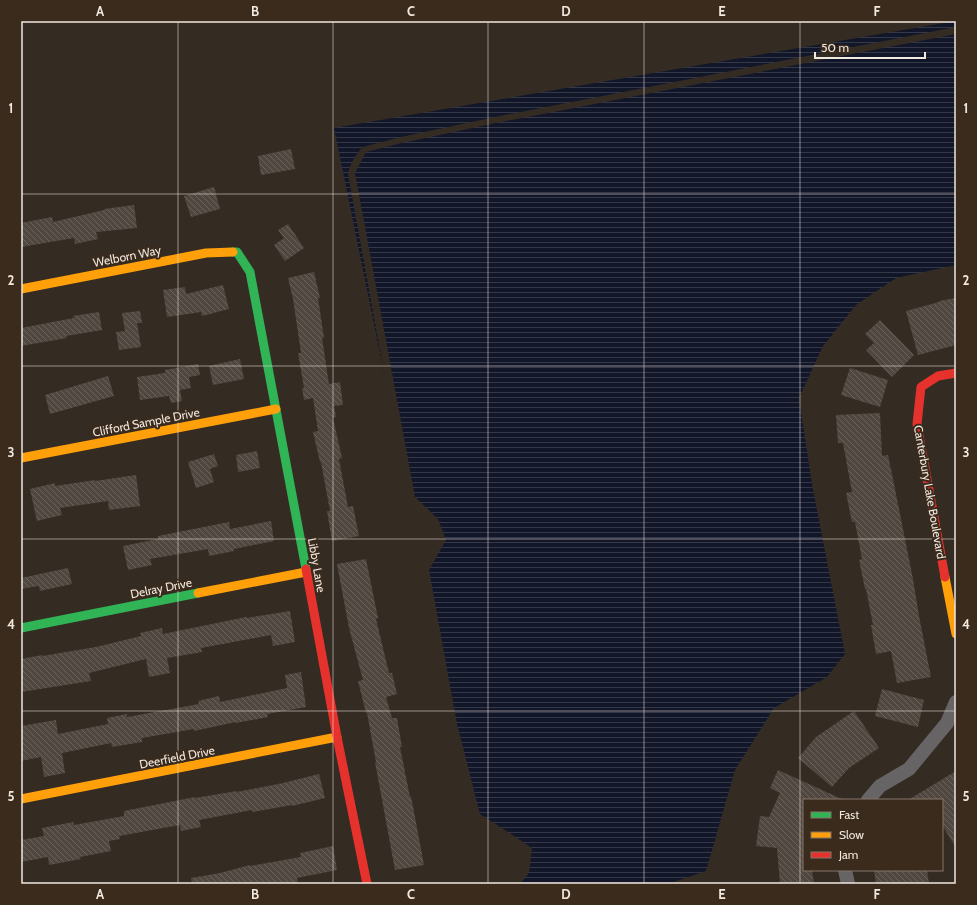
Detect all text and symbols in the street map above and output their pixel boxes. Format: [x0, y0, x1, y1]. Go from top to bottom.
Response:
text: A [96, 3, 105, 19]
text: B [251, 3, 259, 19]
text: C [407, 3, 415, 19]
text: D [561, 3, 571, 19]
text: E [718, 3, 726, 19]
text: F [874, 3, 881, 19]
scale bar [815, 34, 925, 60]
text: 50 m [821, 40, 849, 55]
text: 1 [9, 100, 13, 116]
text: 1 [964, 100, 968, 116]
street label: Welborn Way [92, 242, 162, 270]
text: 2 [8, 272, 15, 288]
text: 2 [963, 272, 970, 288]
street label: Clifford Sample Drive [91, 404, 201, 440]
street label: Canterbury Lake Boulevard [911, 424, 949, 560]
text: 3 [7, 444, 15, 460]
text: 3 [962, 444, 970, 460]
street label: Libby Lane [305, 537, 329, 593]
street label: Delray Drive [129, 575, 193, 601]
text: 4 [7, 616, 15, 632]
text: 4 [962, 616, 970, 632]
street label: Deerfield Drive [138, 742, 216, 772]
text: 5 [8, 788, 15, 804]
text: 5 [963, 788, 970, 804]
legend [803, 799, 943, 871]
text: Fast [839, 807, 859, 822]
text: Slow [839, 827, 864, 842]
text: Jam [838, 847, 858, 862]
text: A [96, 886, 105, 902]
text: B [251, 886, 259, 902]
text: C [407, 886, 415, 902]
text: D [561, 886, 571, 902]
text: E [718, 886, 726, 902]
text: F [874, 886, 881, 902]

